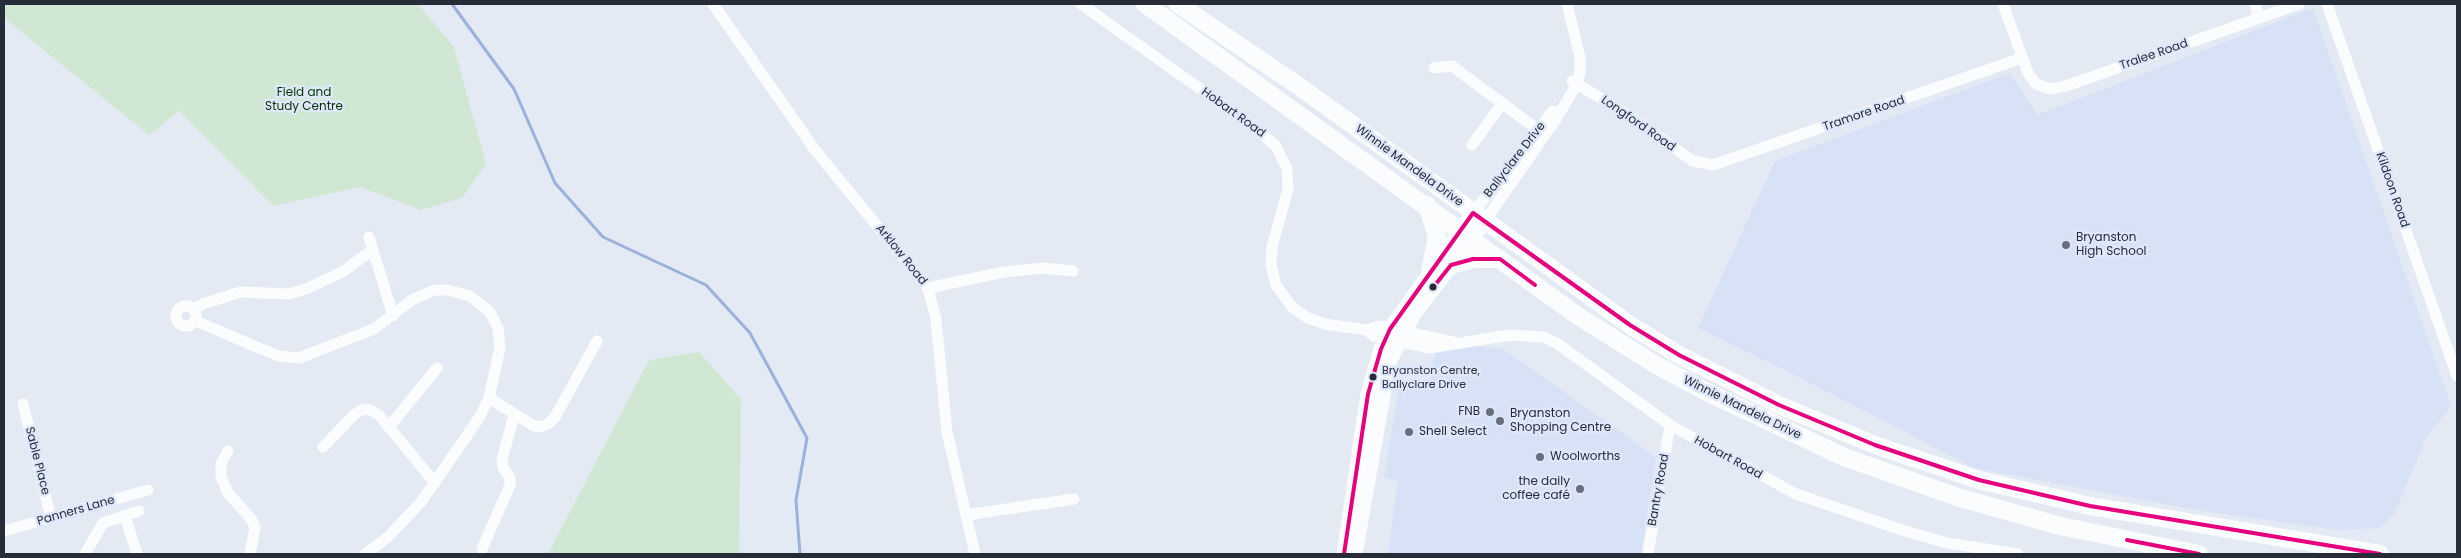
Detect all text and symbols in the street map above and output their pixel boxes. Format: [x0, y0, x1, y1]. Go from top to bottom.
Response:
street label: Tralee Road [2118, 37, 2190, 73]
street label: Hobart Road [1198, 85, 1268, 141]
park label: Field and Study Centre [265, 86, 343, 114]
street label: Longford Road [1598, 93, 1678, 155]
street label: Tramore Road [1821, 93, 1907, 135]
street label: Ballyclare Drive [1481, 119, 1549, 201]
street label: Winnie Mandela Drive [1352, 122, 1466, 210]
street label: Kildoon Road [2372, 150, 2412, 230]
street label: Arklow Road [872, 222, 930, 288]
place label: Bryanston High School [2076, 231, 2147, 259]
marker: Bryanston High School [2060, 239, 2072, 251]
unlabelled marker [1428, 282, 1438, 292]
place label: Bryanston Centre, Ballyclare Drive [1382, 364, 1480, 390]
marker: Bryanston Centre, Ballyclare Drive [1368, 372, 1378, 382]
street label: Winnie Mandela Drive [1681, 373, 1803, 443]
place label: FNB [1458, 405, 1480, 419]
marker: FNB [1484, 406, 1496, 418]
place label: Bryanston Shopping Centre [1510, 407, 1611, 435]
marker: Bryanston Shopping Centre [1494, 415, 1506, 427]
street label: Sable Place [22, 425, 52, 497]
place label: Shell Select [1419, 425, 1487, 439]
marker: Shell Select [1403, 426, 1415, 438]
street label: Hobart Road [1692, 433, 1764, 483]
place label: Woolworths [1550, 450, 1620, 464]
marker: Woolworths [1534, 451, 1546, 463]
street label: Bantry Road [1646, 453, 1672, 527]
place label: the daily coffee café [1502, 475, 1570, 503]
marker: the daily coffee café [1574, 483, 1586, 495]
street label: Panners Lane [35, 493, 117, 529]

